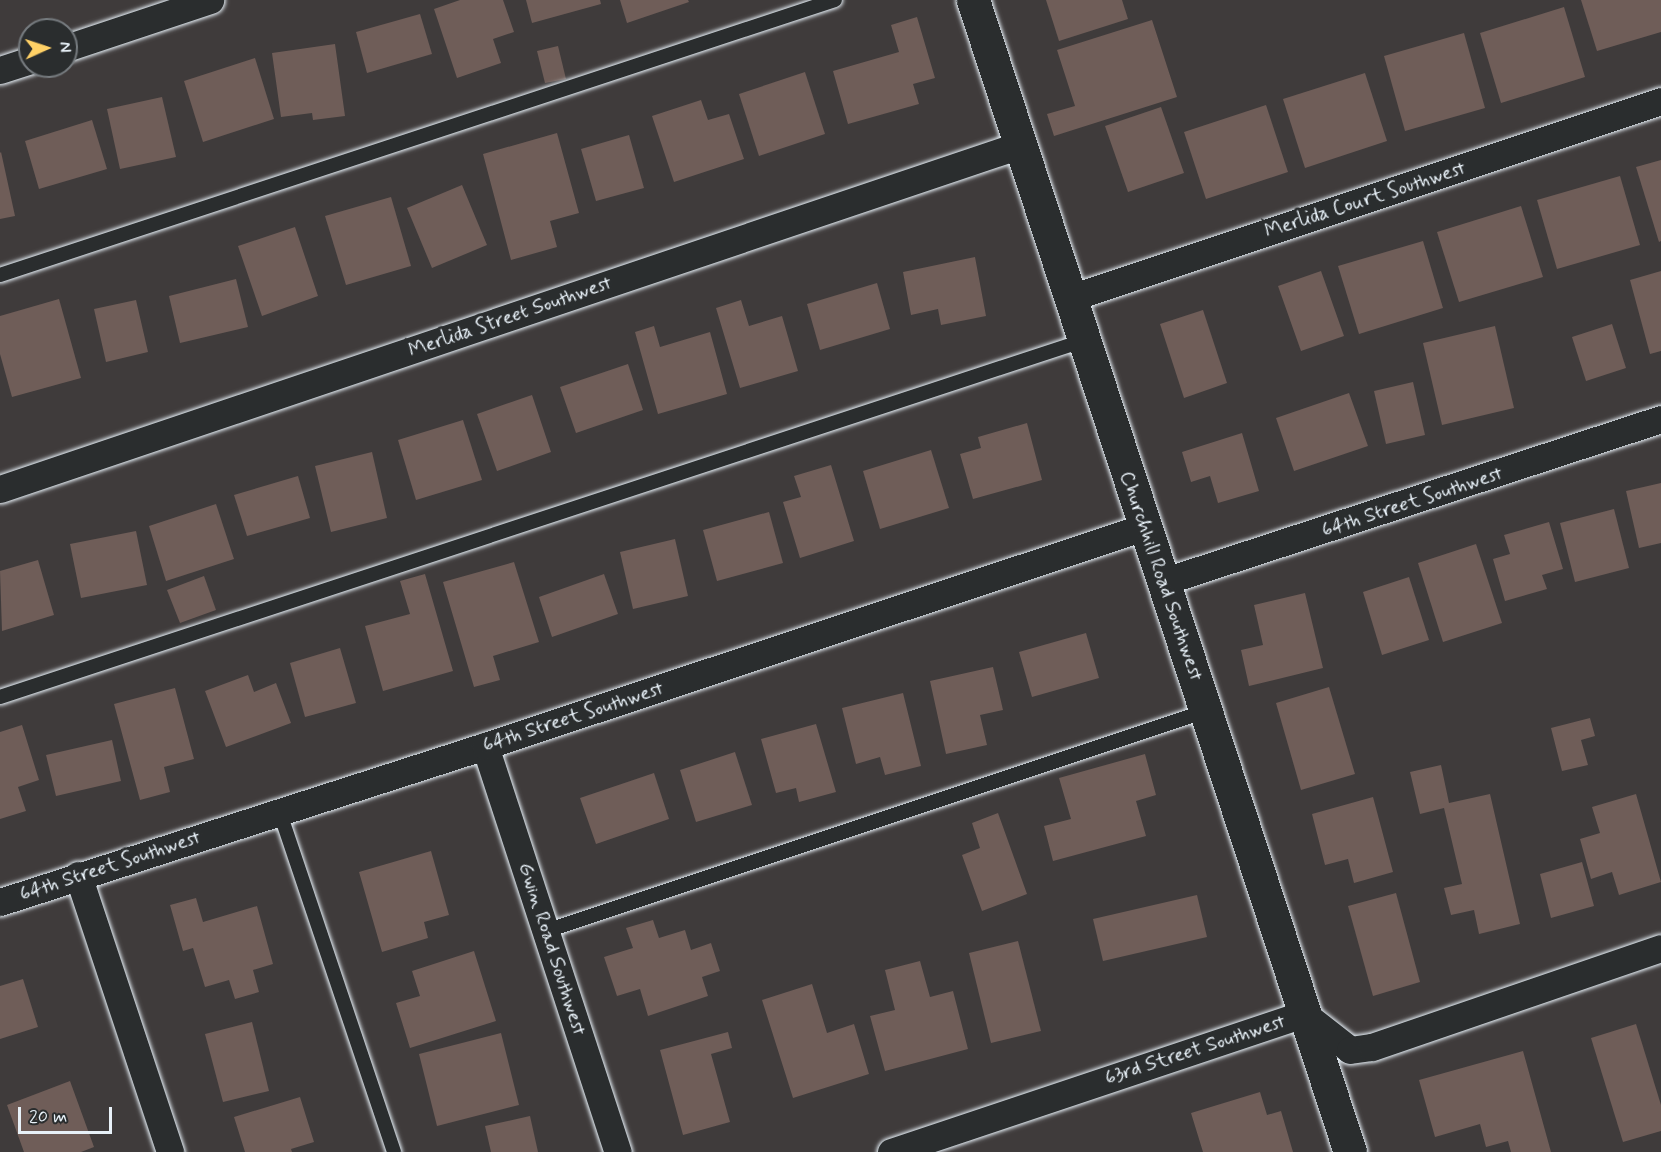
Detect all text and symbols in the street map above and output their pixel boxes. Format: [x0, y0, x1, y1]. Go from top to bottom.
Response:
north arrow [18, 18, 78, 78]
text: N [54, 41, 75, 53]
street label: Merlida Court Southwest [1263, 157, 1467, 243]
street label: Merlida Street Southwest [404, 271, 616, 363]
street label: 64th Street Southwest [1319, 462, 1505, 542]
street label: Churchhill Road Southwest [1114, 469, 1208, 683]
street label: 64th Street Southwest [480, 677, 666, 757]
street label: 64th Street Southwest [17, 826, 203, 906]
street label: Gwin Road Southwest [513, 861, 591, 1037]
street label: 63rd Street Southwest [1103, 1010, 1287, 1090]
scale bar [21, 1095, 116, 1133]
text: 20 m [29, 1105, 67, 1129]

